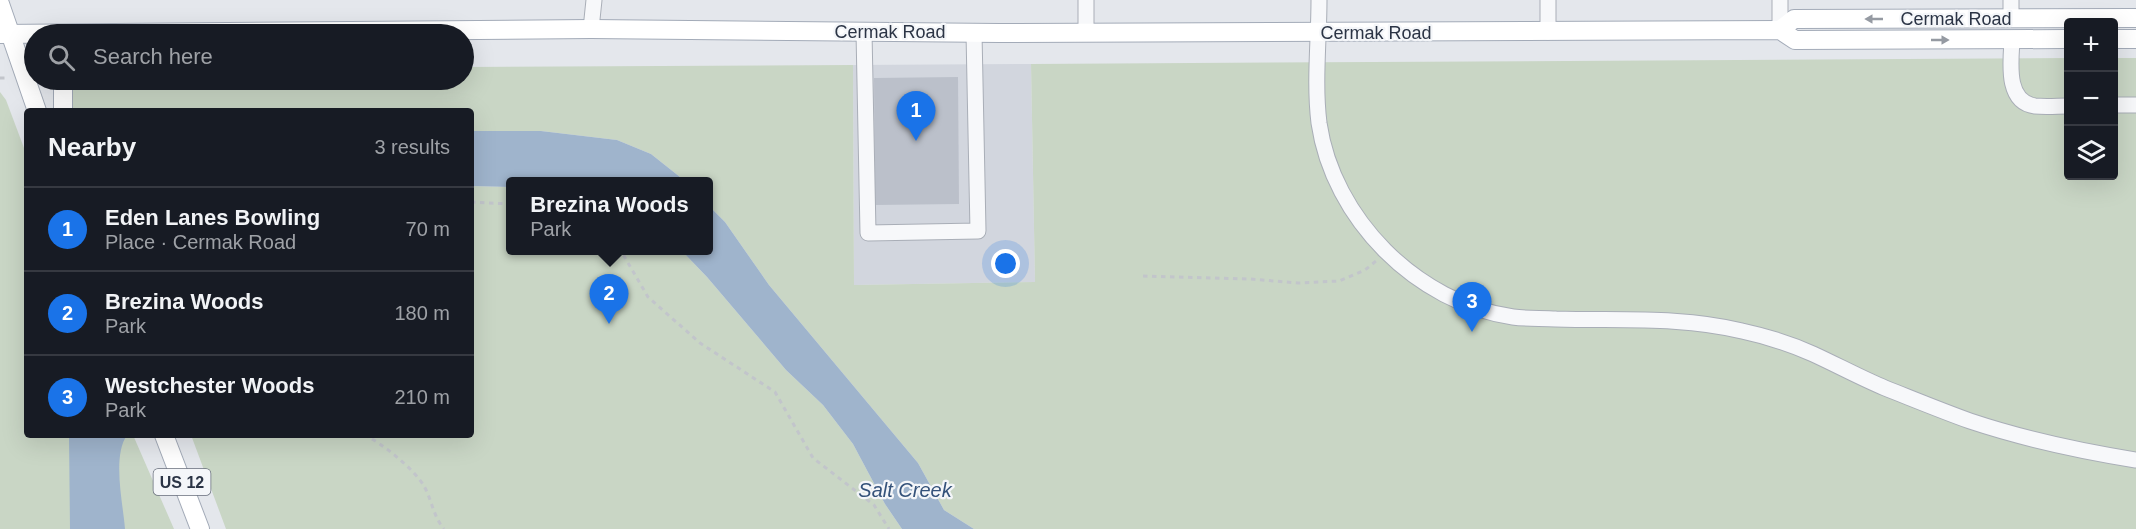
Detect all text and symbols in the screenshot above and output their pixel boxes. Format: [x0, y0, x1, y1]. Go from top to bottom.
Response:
street label: Cermak Road [1900, 9, 2012, 29]
one-way arrow [1864, 14, 1883, 24]
map controls [2064, 18, 2118, 180]
button: + [2064, 18, 2118, 72]
street label: Cermak Road [834, 22, 946, 42]
street label: Cermak Road [1320, 23, 1432, 43]
search box [24, 24, 474, 90]
one-way arrow [1931, 35, 1950, 45]
icon: search [45, 41, 78, 74]
text: Search here [93, 44, 213, 69]
button: − [2064, 72, 2118, 126]
pin: 1 [896, 92, 936, 141]
button: layers [2064, 126, 2118, 180]
text: Nearby [48, 132, 136, 162]
text: 3 results [374, 136, 450, 158]
popup [506, 177, 713, 255]
text: Brezina Woods [530, 192, 689, 217]
text: Eden Lanes Bowling [105, 205, 320, 230]
text: 1 [62, 218, 73, 240]
text: 70 m [406, 218, 450, 240]
text: Park [530, 218, 571, 240]
text: Place · Cermak Road [105, 231, 296, 253]
your location [991, 249, 1020, 278]
pin: 2 [590, 274, 628, 324]
pin: 3 [1452, 282, 1492, 332]
text: Brezina Woods [105, 289, 264, 314]
text: 2 [62, 302, 73, 324]
text: 180 m [394, 302, 450, 324]
text: Park [105, 315, 146, 337]
text: Westchester Woods [105, 373, 314, 398]
text: 3 [62, 386, 73, 408]
text: 210 m [394, 386, 450, 408]
text: Park [105, 399, 146, 421]
road number: US 12 [154, 469, 210, 495]
water label: Salt Creek [858, 479, 953, 501]

